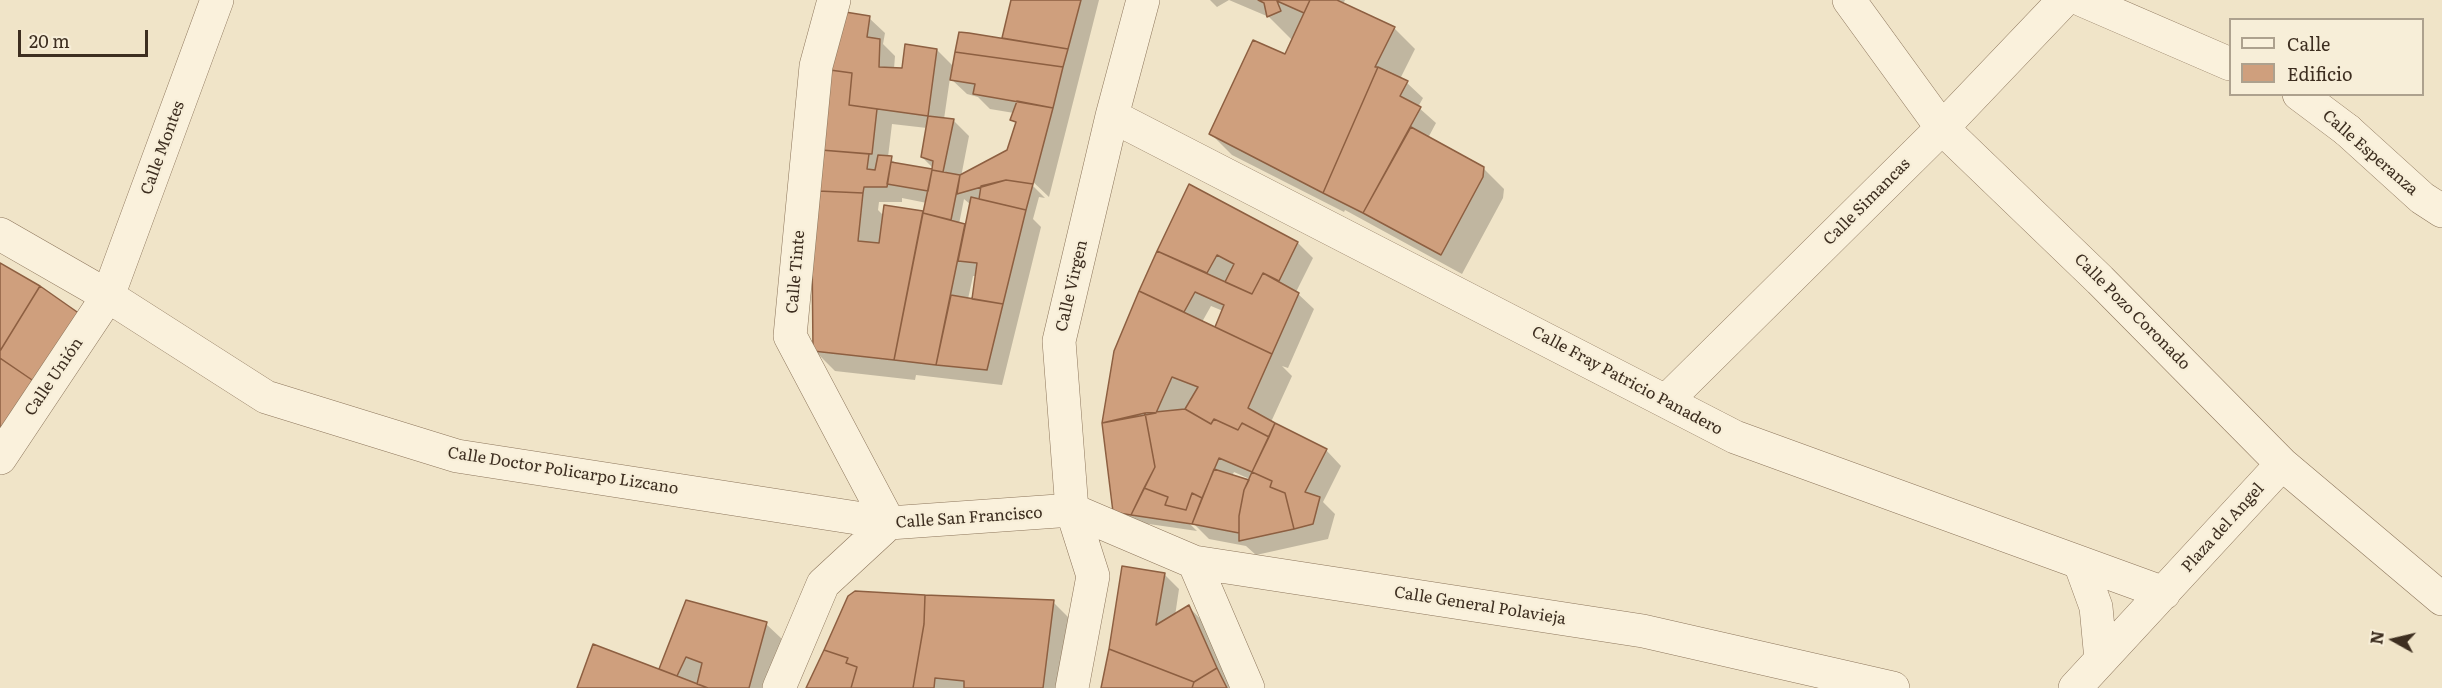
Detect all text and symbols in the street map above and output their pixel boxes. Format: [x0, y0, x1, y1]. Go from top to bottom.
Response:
scale bar [21, 18, 152, 56]
legend [2229, 18, 2424, 96]
text: 20 m [29, 27, 70, 54]
text: Calle [2287, 30, 2330, 57]
text: Edificio [2287, 60, 2353, 87]
street label: Calle Montes [137, 98, 189, 198]
street label: Calle Esperanza [2318, 106, 2422, 200]
street label: Calle Simancas [1820, 155, 1914, 249]
street label: Calle Tinte [783, 230, 809, 314]
street label: Calle Virgen [1052, 238, 1092, 334]
street label: Calle Pozo Coronado [2070, 250, 2194, 374]
street label: Calle Fray Patricio Panadero [1528, 322, 1726, 440]
street label: Calle Unión [21, 334, 87, 420]
street label: Calle Doctor Policarpo Lizcano [446, 443, 680, 499]
street label: Plaza del Angel [2178, 479, 2268, 577]
street label: Calle San Francisco [895, 503, 1043, 533]
street label: Calle General Polavieja [1393, 583, 1567, 629]
north arrow [2364, 610, 2424, 670]
text: N [2363, 629, 2389, 646]

